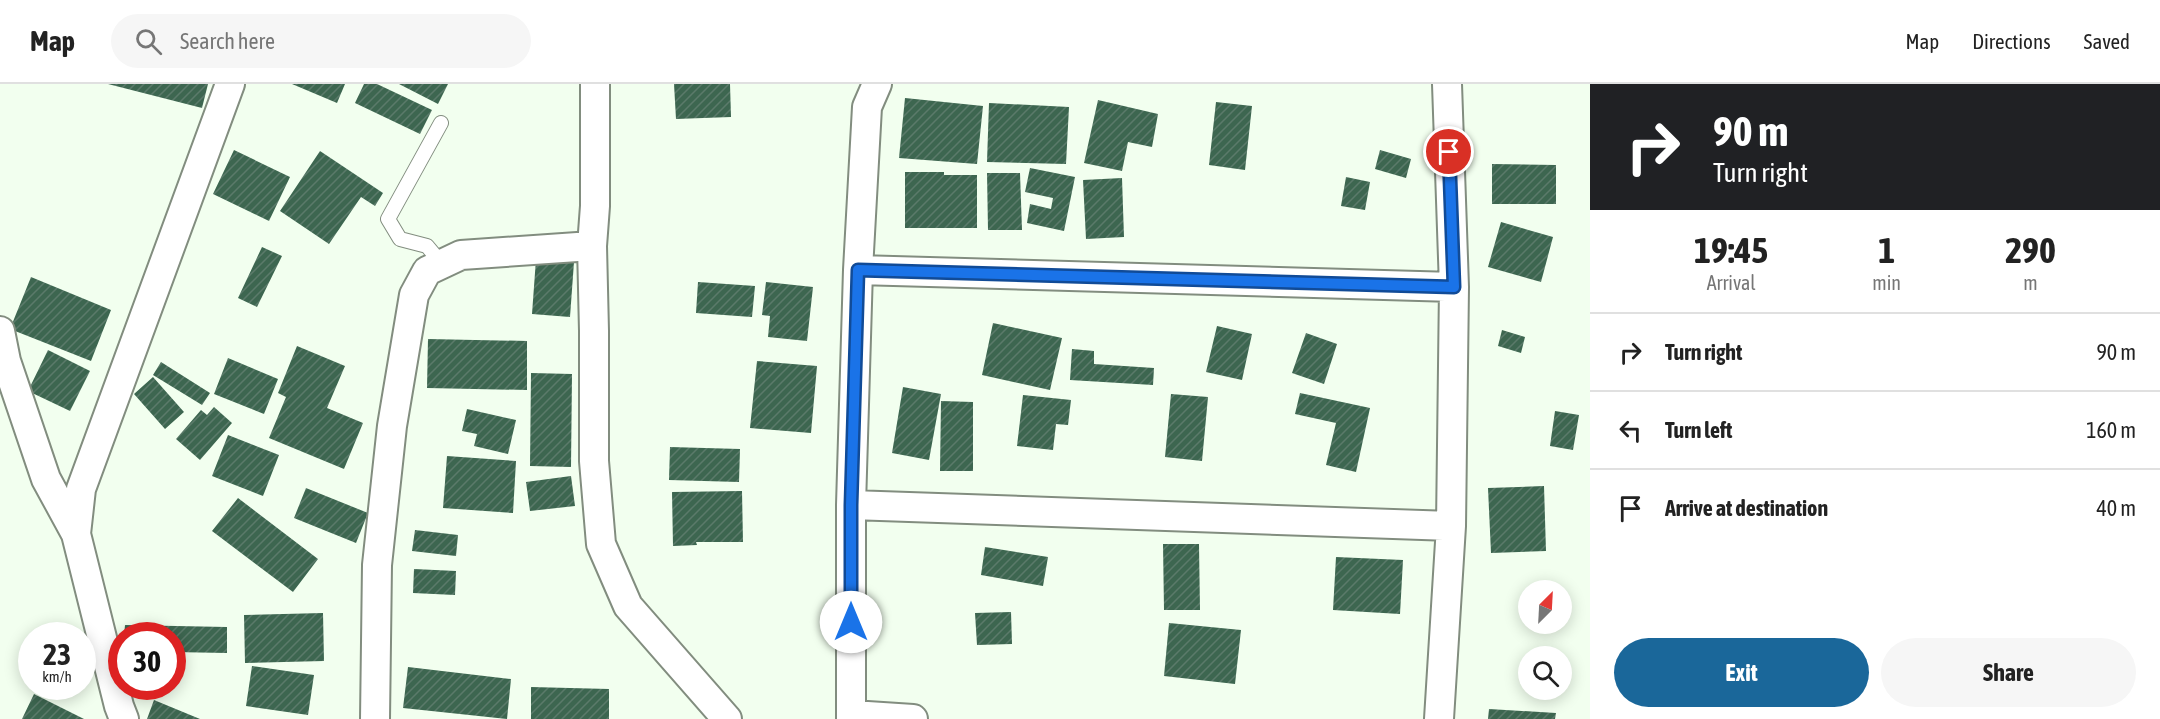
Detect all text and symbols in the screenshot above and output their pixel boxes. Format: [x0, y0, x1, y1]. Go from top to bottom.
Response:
search box [111, 14, 531, 68]
text: Map [30, 25, 75, 57]
icon: search [132, 25, 165, 58]
text: Search here [180, 28, 275, 54]
text: Map [1905, 29, 1939, 53]
text: Directions [1972, 29, 2051, 53]
text: Saved [2084, 29, 2130, 53]
text: 90 m [1713, 107, 1788, 155]
icon: right [1614, 108, 1692, 186]
pin [1423, 126, 1474, 177]
icon: arrive [1432, 135, 1465, 168]
text: Turn right [1713, 157, 1808, 188]
text: 19:45 [1694, 229, 1768, 271]
text: 1 [1878, 229, 1895, 271]
text: 290 [2005, 229, 2056, 271]
text: Arrival [1707, 271, 1756, 294]
text: min [1872, 271, 1901, 294]
text: m [2023, 271, 2038, 294]
icon: right [1614, 336, 1647, 369]
text: Turn right [1665, 339, 1742, 365]
text: 90 m [2096, 339, 2136, 365]
icon: left [1614, 414, 1647, 447]
text: Turn left [1665, 417, 1732, 443]
text: 160 m [2086, 417, 2136, 443]
icon: arrive [1614, 492, 1647, 525]
text: Arrive at destination [1665, 495, 1828, 521]
text: 40 m [2096, 495, 2136, 521]
north arrow [1518, 580, 1572, 634]
map controls [1518, 580, 1572, 700]
position arrow [819, 590, 883, 654]
speed limit sign: 30 [108, 622, 186, 700]
text: 23 [43, 637, 71, 671]
button: Exit [1614, 638, 1869, 707]
button: Share [1881, 638, 2136, 707]
button: search [1518, 646, 1572, 700]
text: km/h [42, 668, 72, 685]

